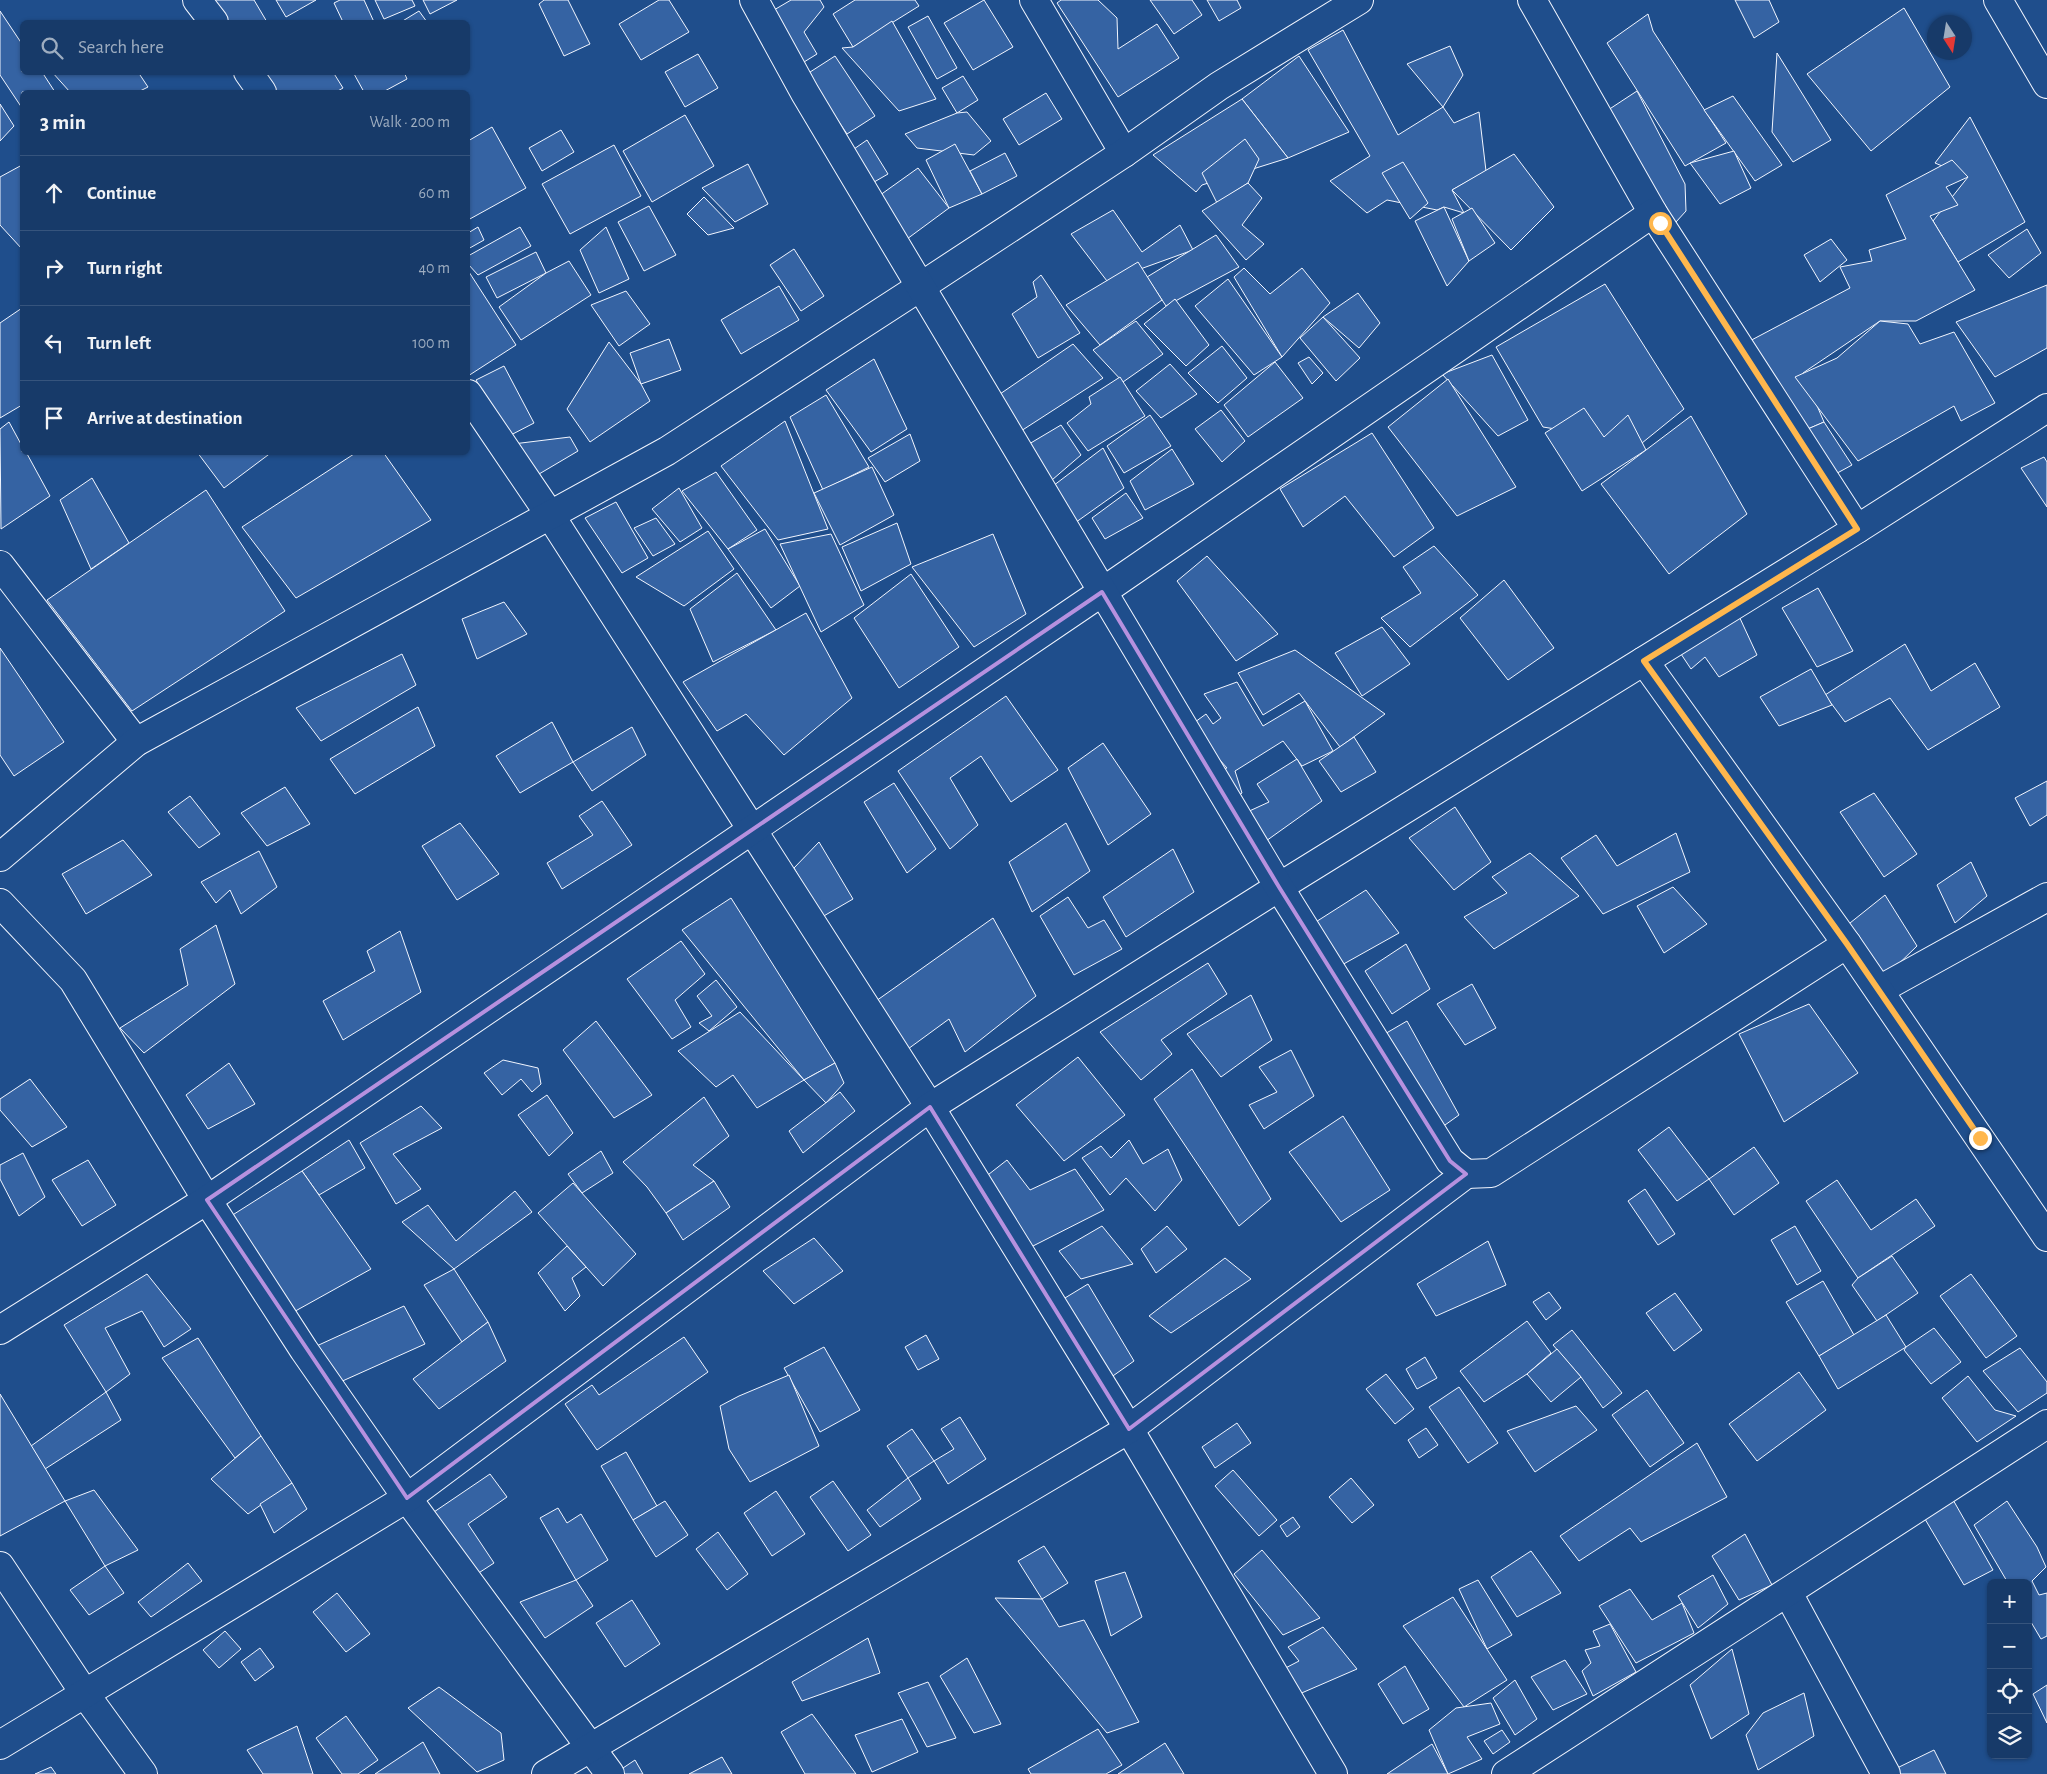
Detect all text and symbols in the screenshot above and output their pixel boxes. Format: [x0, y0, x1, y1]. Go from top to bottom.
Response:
north arrow [1927, 15, 1972, 60]
search box [20, 20, 470, 75]
icon: search [38, 34, 66, 62]
text: Search here [78, 38, 164, 57]
text: 3 min [40, 112, 86, 133]
text: Walk · 200 m [369, 114, 450, 130]
icon: ahead [40, 179, 68, 207]
text: Continue [87, 184, 156, 203]
text: 60 m [419, 185, 450, 201]
route start [1649, 212, 1672, 235]
icon: right [40, 254, 68, 282]
text: Turn right [87, 259, 162, 278]
text: 40 m [418, 260, 450, 276]
icon: left [40, 329, 68, 357]
text: Turn left [87, 334, 151, 353]
text: 100 m [412, 335, 450, 351]
icon: arrive [40, 404, 68, 432]
text: Arrive at destination [87, 409, 243, 428]
route end [1969, 1127, 1992, 1150]
map controls [1987, 1579, 2032, 1759]
button: + [1987, 1579, 2032, 1624]
button: − [1987, 1624, 2032, 1669]
button: locate [1987, 1669, 2032, 1714]
button: layers [1987, 1714, 2032, 1759]

